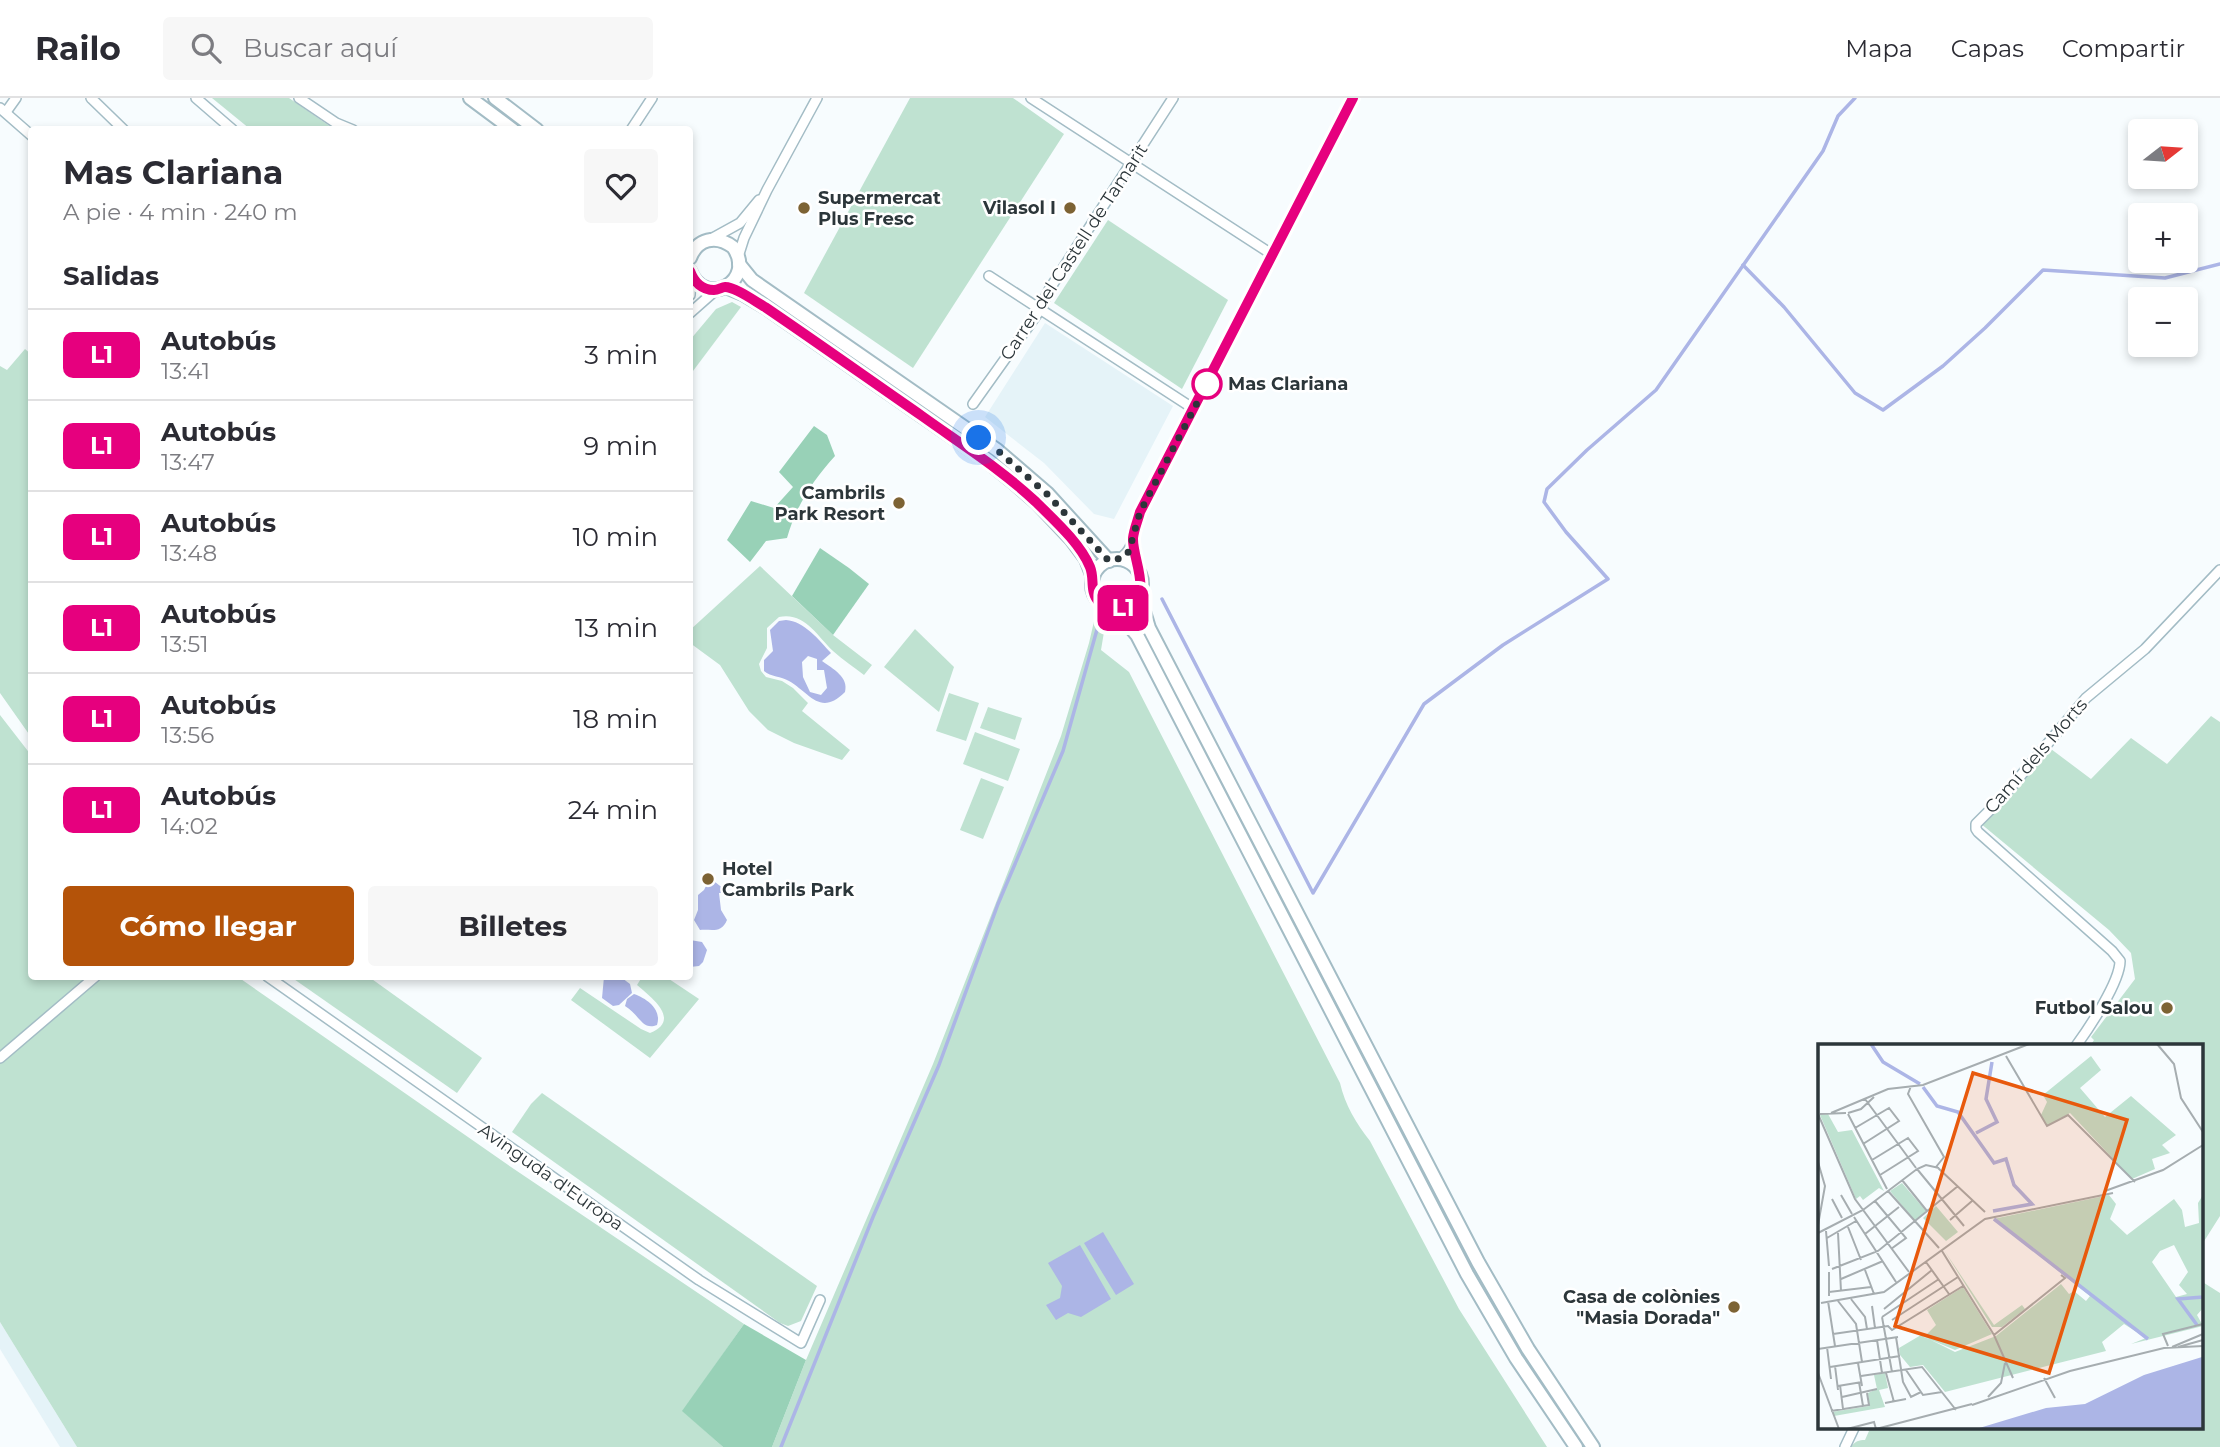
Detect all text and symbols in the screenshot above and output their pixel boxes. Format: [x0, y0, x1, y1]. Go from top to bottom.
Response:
search box [163, 17, 653, 80]
text: Railo [35, 28, 121, 68]
icon: search [187, 29, 225, 67]
text: Buscar aquí [243, 32, 397, 64]
text: Mapa [1845, 34, 1913, 63]
text: Capas [1951, 34, 2024, 63]
text: Compartir [2062, 34, 2185, 63]
north arrow [2128, 119, 2198, 189]
map controls [2128, 119, 2198, 357]
street label: Carrer del Castell de Tamarit [996, 139, 1152, 365]
button: heart [584, 149, 658, 223]
text: Mas Clariana [63, 152, 284, 192]
place label: Supermercat Plus Fresc [818, 187, 941, 230]
place label: Vilasol I [982, 197, 1056, 219]
text: A pie · 4 min · 240 m [63, 198, 298, 226]
marker: Supermercat Plus Fresc [796, 200, 812, 216]
marker: Vilasol I [1062, 200, 1078, 216]
button: + [2128, 203, 2198, 273]
text: Salidas [63, 260, 159, 292]
button: − [2128, 287, 2198, 357]
text: Autobús [161, 325, 276, 357]
text: 3 min [584, 339, 658, 371]
text: L1 [90, 340, 113, 369]
text: 13:41 [161, 357, 210, 385]
marker: Mas Clariana [1192, 369, 1222, 399]
place label: Mas Clariana [1228, 373, 1348, 395]
text: Autobús [161, 416, 276, 448]
your location [961, 420, 996, 455]
text: 9 min [583, 430, 658, 462]
text: L1 [90, 431, 113, 460]
text: 13:47 [161, 448, 215, 476]
place label: Cambrils Park Resort [775, 482, 885, 525]
marker: Cambrils Park Resort [891, 495, 907, 511]
text: Autobús [161, 507, 276, 539]
text: 10 min [572, 521, 658, 553]
text: L1 [90, 522, 113, 551]
text: 13:48 [161, 539, 217, 567]
line badge: L1 [1092, 585, 1154, 631]
text: L1 [1111, 593, 1135, 622]
text: Autobús [161, 598, 276, 630]
text: 13 min [575, 612, 658, 644]
text: L1 [90, 613, 113, 642]
text: 13:51 [161, 630, 208, 658]
text: Autobús [161, 689, 276, 721]
street label: Camí dels Morts [1980, 694, 2092, 818]
text: 18 min [573, 703, 658, 735]
text: L1 [90, 704, 113, 733]
text: 13:56 [161, 721, 214, 749]
text: Autobús [161, 780, 276, 812]
text: 24 min [568, 794, 658, 826]
text: L1 [90, 795, 113, 824]
text: 14:02 [161, 812, 218, 840]
place label: Hotel Cambrils Park [722, 858, 854, 901]
marker: Hotel Cambrils Park [700, 871, 716, 887]
button: Cómo llegar [63, 886, 354, 966]
button: Billetes [368, 886, 658, 966]
place label: Futbol Salou [2035, 997, 2153, 1019]
marker: Futbol Salou [2159, 1000, 2175, 1016]
inset map [1818, 1044, 2202, 1430]
street label: Avinguda d'Europa [474, 1119, 628, 1235]
place label: Casa de colònies "Masia Dorada" [1563, 1286, 1720, 1329]
marker: Casa de colònies "Masia Dorada" [1726, 1299, 1742, 1315]

